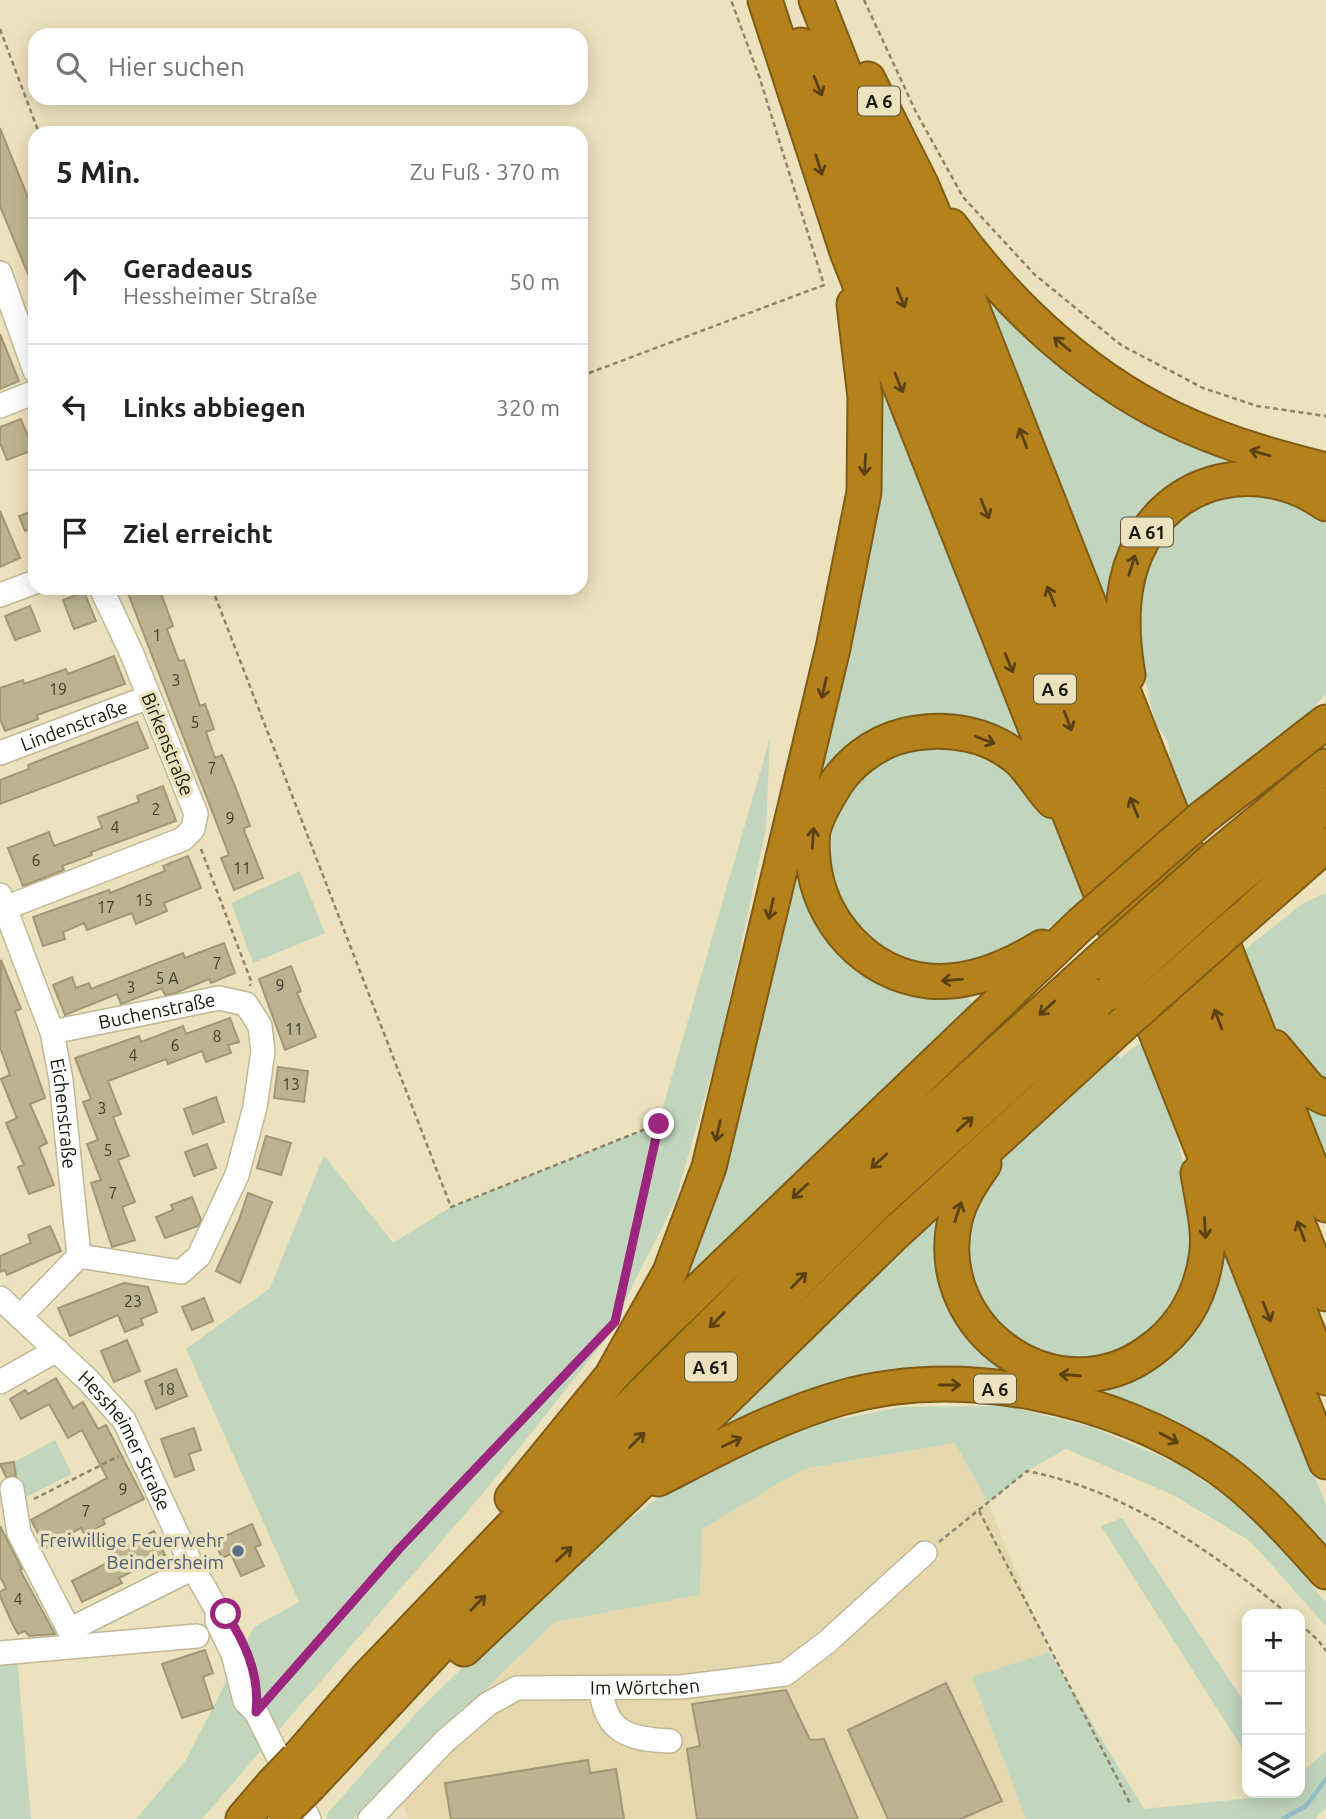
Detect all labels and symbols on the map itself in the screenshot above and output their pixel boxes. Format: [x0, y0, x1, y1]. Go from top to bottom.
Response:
one-way arrow [812, 75, 825, 97]
road number: A 6 [858, 86, 900, 116]
one-way arrow [813, 154, 826, 176]
one-way arrow [896, 286, 909, 308]
one-way arrow [1053, 336, 1071, 352]
one-way arrow [893, 372, 906, 394]
one-way arrow [1015, 427, 1028, 449]
one-way arrow [1249, 445, 1271, 458]
one-way arrow [859, 453, 872, 476]
one-way arrow [979, 498, 992, 520]
road number: A 61 [1121, 518, 1173, 546]
one-way arrow [1126, 555, 1139, 577]
one-way arrow [1044, 585, 1056, 607]
house number: 1 [152, 626, 162, 644]
one-way arrow [1004, 652, 1017, 674]
house number: 3 [171, 671, 181, 689]
road number: A 6 [1034, 674, 1076, 704]
one-way arrow [816, 676, 830, 699]
house number: 19 [49, 680, 67, 698]
street label: Birkenstraße [137, 689, 199, 799]
street label: Lindenstraße [18, 695, 130, 755]
one-way arrow [1062, 710, 1075, 732]
house number: 5 [190, 713, 200, 731]
one-way arrow [973, 734, 995, 747]
house number: 7 [207, 759, 217, 777]
one-way arrow [1127, 797, 1140, 819]
house number: 2 [151, 800, 161, 818]
house number: 9 [225, 809, 235, 827]
house number: 4 [110, 818, 120, 836]
one-way arrow [807, 826, 820, 849]
house number: 6 [31, 851, 41, 869]
house number: 11 [233, 859, 251, 877]
house number: 15 [135, 891, 153, 909]
one-way arrow [764, 897, 777, 920]
house number: 17 [97, 898, 115, 916]
house number: 7 [212, 954, 222, 972]
house number: 5 A [155, 969, 179, 987]
one-way arrow [941, 974, 964, 987]
house number: 9 [275, 976, 285, 994]
house number: 3 [126, 978, 136, 996]
street label: Buchenstraße [97, 988, 217, 1033]
one-way arrow [1038, 1000, 1056, 1016]
one-way arrow [1210, 1009, 1223, 1030]
house number: 11 [285, 1020, 303, 1038]
house number: 8 [212, 1027, 222, 1045]
house number: 6 [170, 1036, 180, 1054]
house number: 4 [128, 1046, 138, 1064]
street label: Eichenstraße [46, 1056, 81, 1170]
house number: 13 [282, 1075, 300, 1093]
house number: 3 [97, 1099, 107, 1117]
route end [643, 1108, 674, 1139]
one-way arrow [955, 1116, 973, 1132]
one-way arrow [711, 1119, 724, 1141]
house number: 5 [103, 1141, 113, 1159]
one-way arrow [870, 1153, 888, 1169]
one-way arrow [792, 1182, 809, 1199]
house number: 7 [108, 1184, 118, 1202]
one-way arrow [953, 1201, 966, 1223]
one-way arrow [1199, 1216, 1212, 1239]
one-way arrow [1294, 1220, 1307, 1242]
one-way arrow [791, 1272, 808, 1289]
house number: 23 [124, 1292, 142, 1310]
one-way arrow [1261, 1301, 1274, 1323]
one-way arrow [708, 1312, 725, 1329]
road number: A 61 [685, 1352, 737, 1382]
street label: Hessheimer Straße [74, 1366, 176, 1514]
one-way arrow [1060, 1368, 1082, 1381]
road number: A 6 [974, 1374, 1016, 1404]
one-way arrow [938, 1378, 961, 1392]
house number: 18 [157, 1380, 175, 1398]
one-way arrow [629, 1432, 646, 1449]
one-way arrow [1158, 1432, 1179, 1446]
one-way arrow [721, 1435, 742, 1449]
house number: 9 [118, 1480, 128, 1498]
house number: 7 [81, 1502, 91, 1520]
place label: Freiwillige Feuerwehr Beindersheim [40, 1529, 224, 1573]
marker: Freiwillige Feuerwehr Beindersheim [230, 1543, 246, 1559]
one-way arrow [555, 1546, 572, 1563]
house number: 4 [13, 1590, 23, 1608]
one-way arrow [470, 1594, 487, 1611]
route start [210, 1598, 241, 1629]
street label: Im Wörtchen [590, 1674, 701, 1699]

